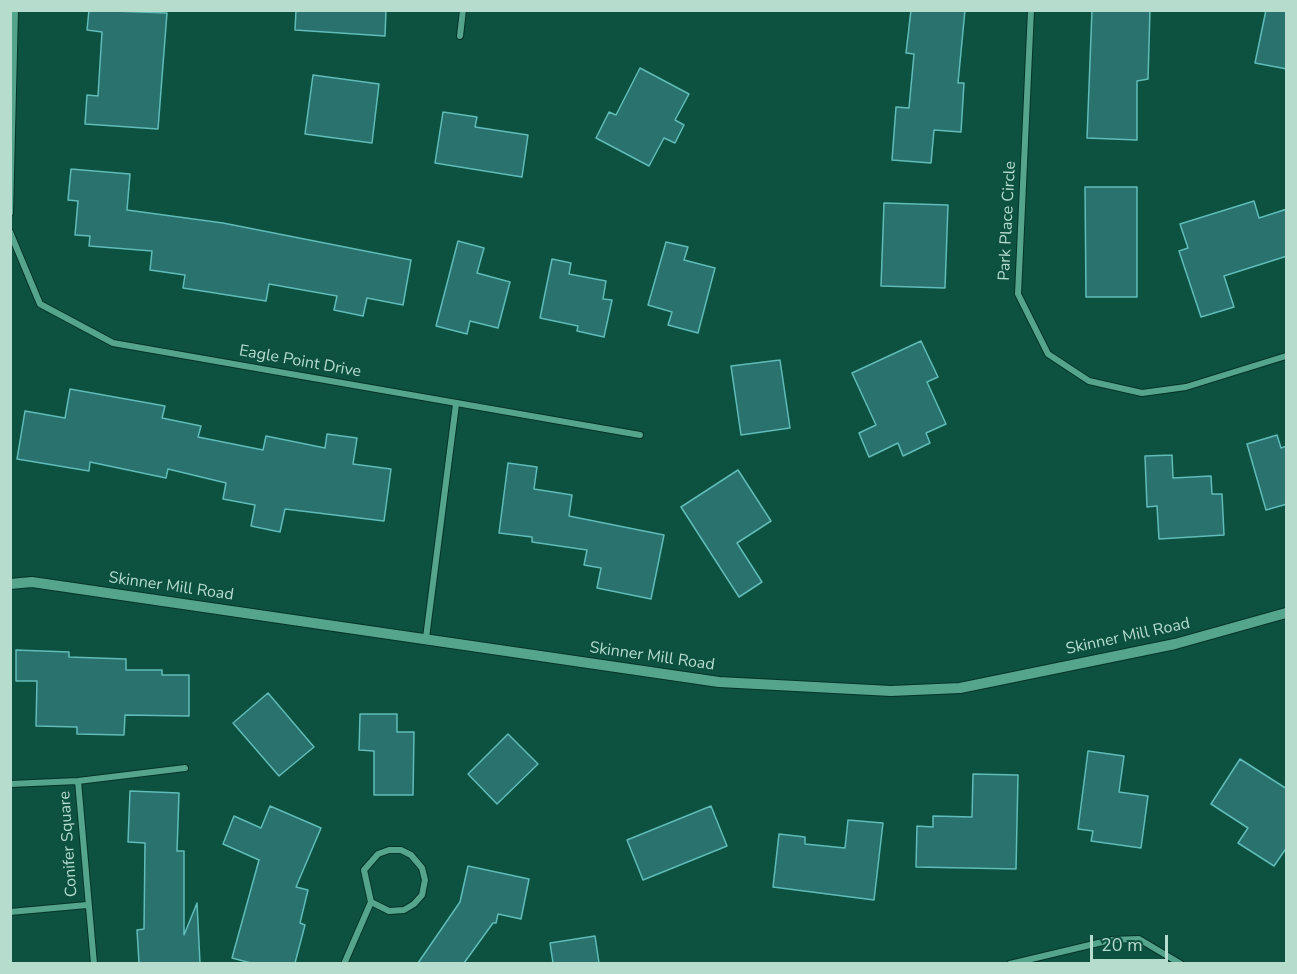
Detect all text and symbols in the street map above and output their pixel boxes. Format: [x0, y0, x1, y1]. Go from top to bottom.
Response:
street label: Park Place Circle [995, 161, 1021, 281]
street label: Eagle Point Drive [238, 342, 362, 382]
street label: Skinner Mill Road [107, 569, 235, 605]
street label: Skinner Mill Road [1064, 614, 1192, 660]
street label: Skinner Mill Road [588, 639, 716, 675]
street label: Conifer Square [56, 790, 82, 898]
scale bar [1093, 923, 1171, 961]
text: 20 m [1101, 933, 1143, 957]

